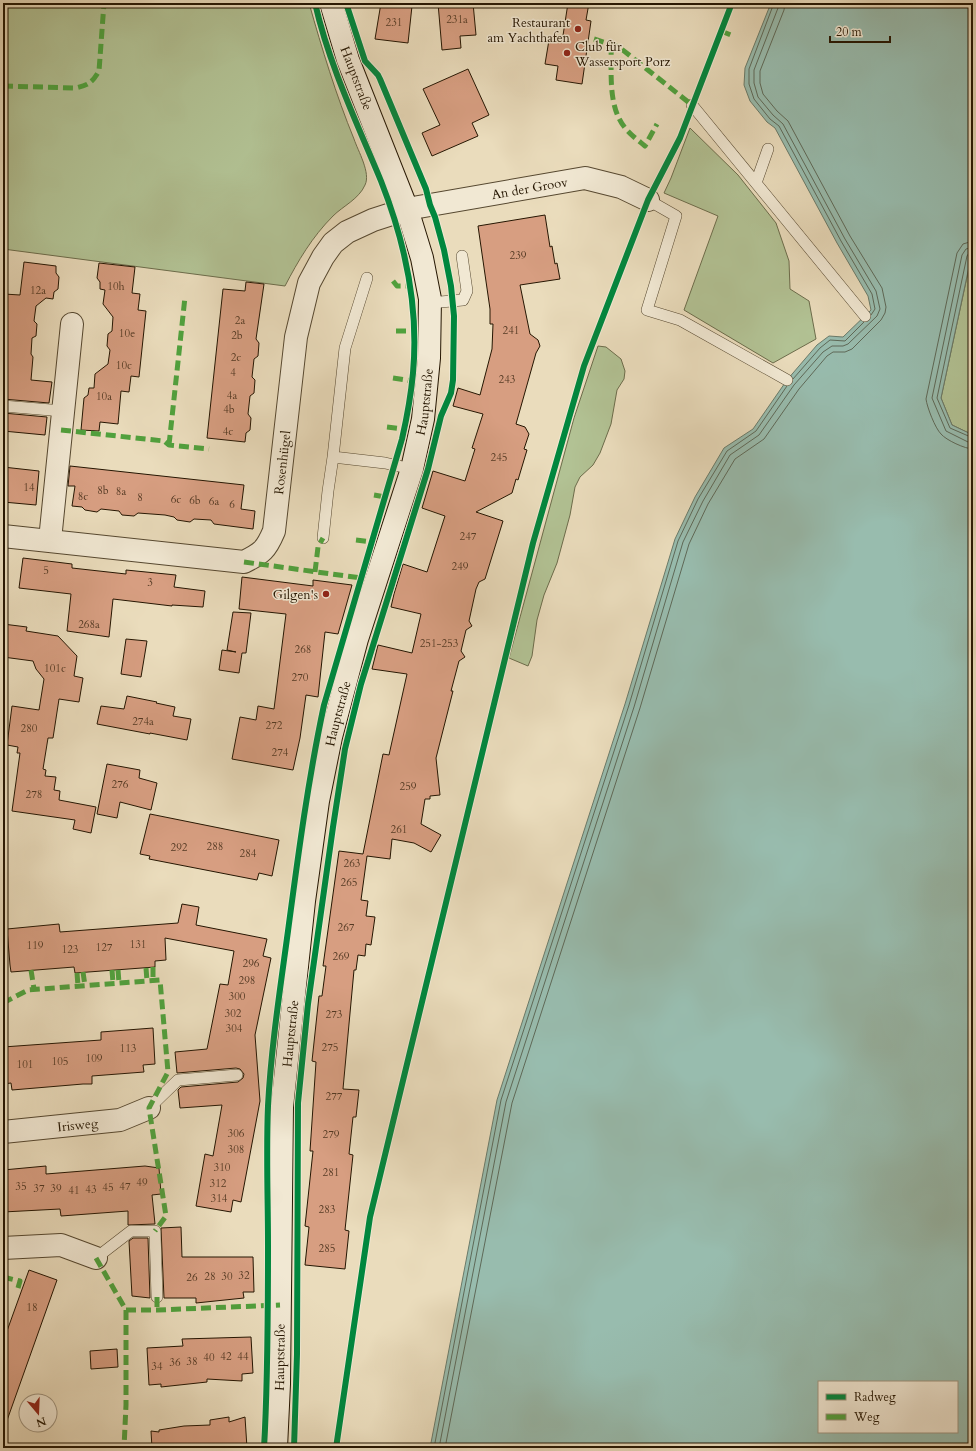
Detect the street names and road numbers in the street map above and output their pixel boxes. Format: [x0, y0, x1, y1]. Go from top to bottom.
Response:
street label: Hauptstraße [336, 44, 377, 113]
street label: An der Groov [490, 173, 569, 204]
street label: Hauptstraße [412, 368, 438, 437]
street label: Rosenhügel [270, 429, 295, 496]
street label: Hauptstraße [321, 679, 356, 748]
street label: Hauptstraße [278, 999, 303, 1068]
street label: Irisweg [56, 1114, 100, 1136]
street label: Hauptstraße [271, 1323, 290, 1391]

